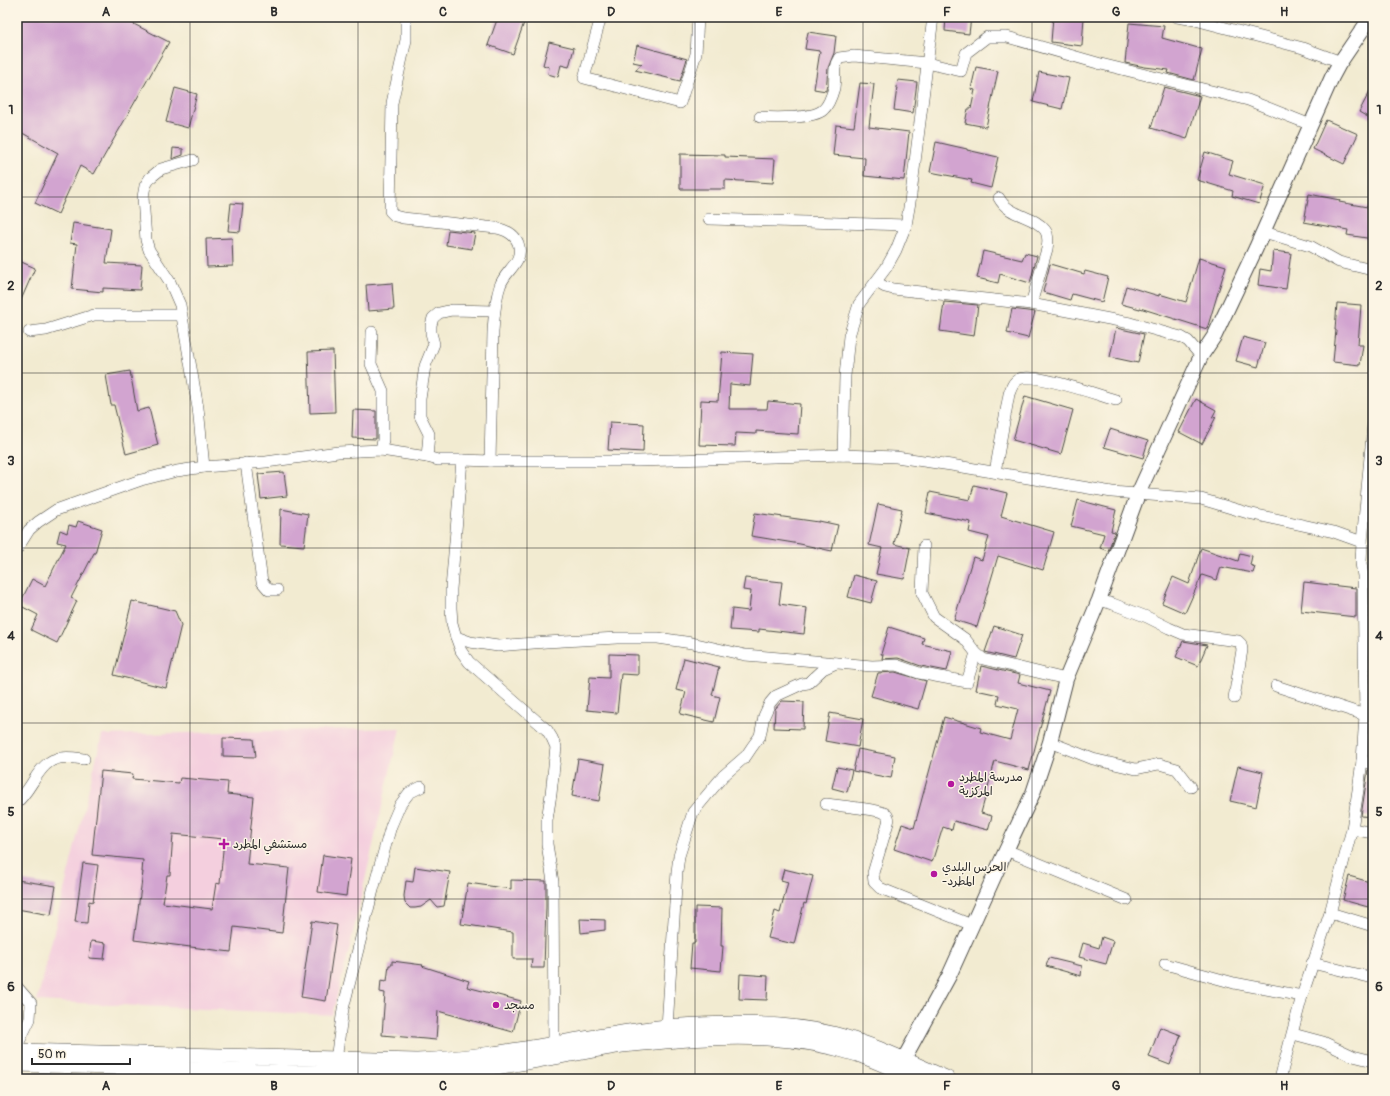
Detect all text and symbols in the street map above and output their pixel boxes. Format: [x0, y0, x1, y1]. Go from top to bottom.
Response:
text: A [102, 4, 111, 20]
text: B [270, 4, 278, 20]
text: C [439, 4, 447, 20]
text: D [607, 4, 615, 20]
text: E [776, 4, 783, 20]
text: F [943, 4, 951, 20]
text: G [1112, 4, 1121, 20]
text: H [1280, 4, 1288, 20]
text: 1 [8, 102, 14, 118]
text: 1 [1376, 102, 1382, 118]
text: 2 [7, 278, 15, 294]
text: 2 [1375, 278, 1383, 294]
text: 3 [7, 453, 15, 469]
text: 3 [1375, 453, 1383, 469]
text: 4 [7, 628, 15, 644]
text: 4 [1375, 628, 1383, 644]
place label: مدرسة المطرد المركزية [959, 770, 1023, 799]
marker: مدرسة المطرد المركزية [946, 779, 956, 789]
text: 5 [7, 804, 15, 820]
text: 5 [1375, 804, 1383, 820]
place label: مستشفي المطرد [233, 837, 307, 855]
marker: مستشفي المطرد [218, 838, 230, 850]
place label: الحرس البلدي -المطرد [942, 860, 1006, 889]
marker: الحرس البلدي -المطرد [929, 869, 939, 879]
text: 6 [7, 979, 15, 995]
text: 6 [1375, 979, 1383, 995]
place label: مسجد [504, 998, 535, 1013]
marker: مسجد [491, 1000, 501, 1010]
scale bar [32, 1040, 130, 1066]
text: 50 m [38, 1047, 66, 1062]
text: A [102, 1078, 111, 1094]
text: B [270, 1078, 278, 1094]
text: C [439, 1078, 447, 1094]
text: D [607, 1078, 615, 1094]
text: E [776, 1078, 783, 1094]
text: F [943, 1078, 951, 1094]
text: G [1112, 1078, 1121, 1094]
text: H [1280, 1078, 1288, 1094]

